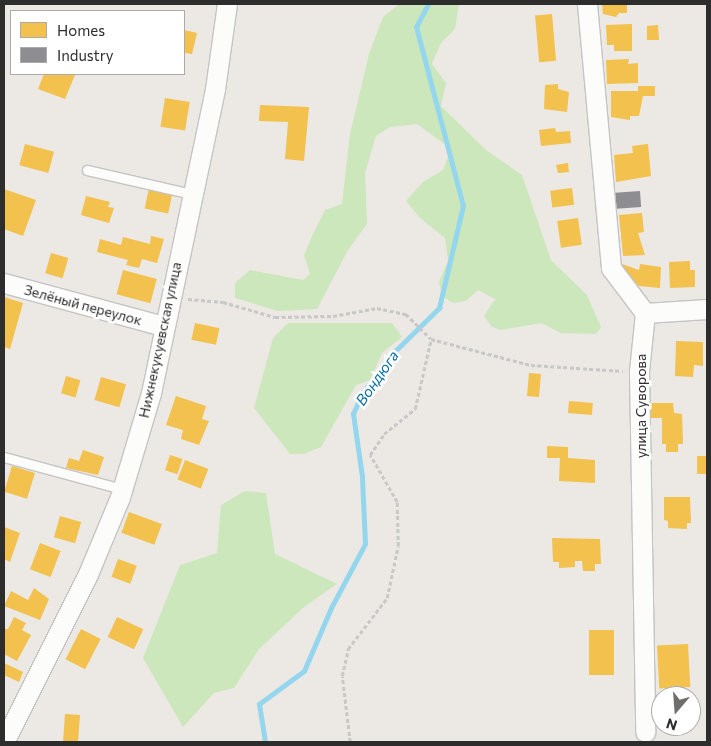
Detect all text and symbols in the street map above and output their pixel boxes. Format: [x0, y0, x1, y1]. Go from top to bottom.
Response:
legend [10, 10, 185, 75]
text: Homes [57, 21, 105, 39]
text: Industry [57, 46, 114, 64]
street label: Нижнекукуевская улица [135, 260, 185, 420]
street label: Зелёный переулок [22, 281, 144, 329]
water label: Вондюга [352, 347, 402, 409]
street label: улица Суворова [633, 354, 649, 458]
north arrow [651, 686, 701, 736]
text: N [664, 715, 679, 734]

